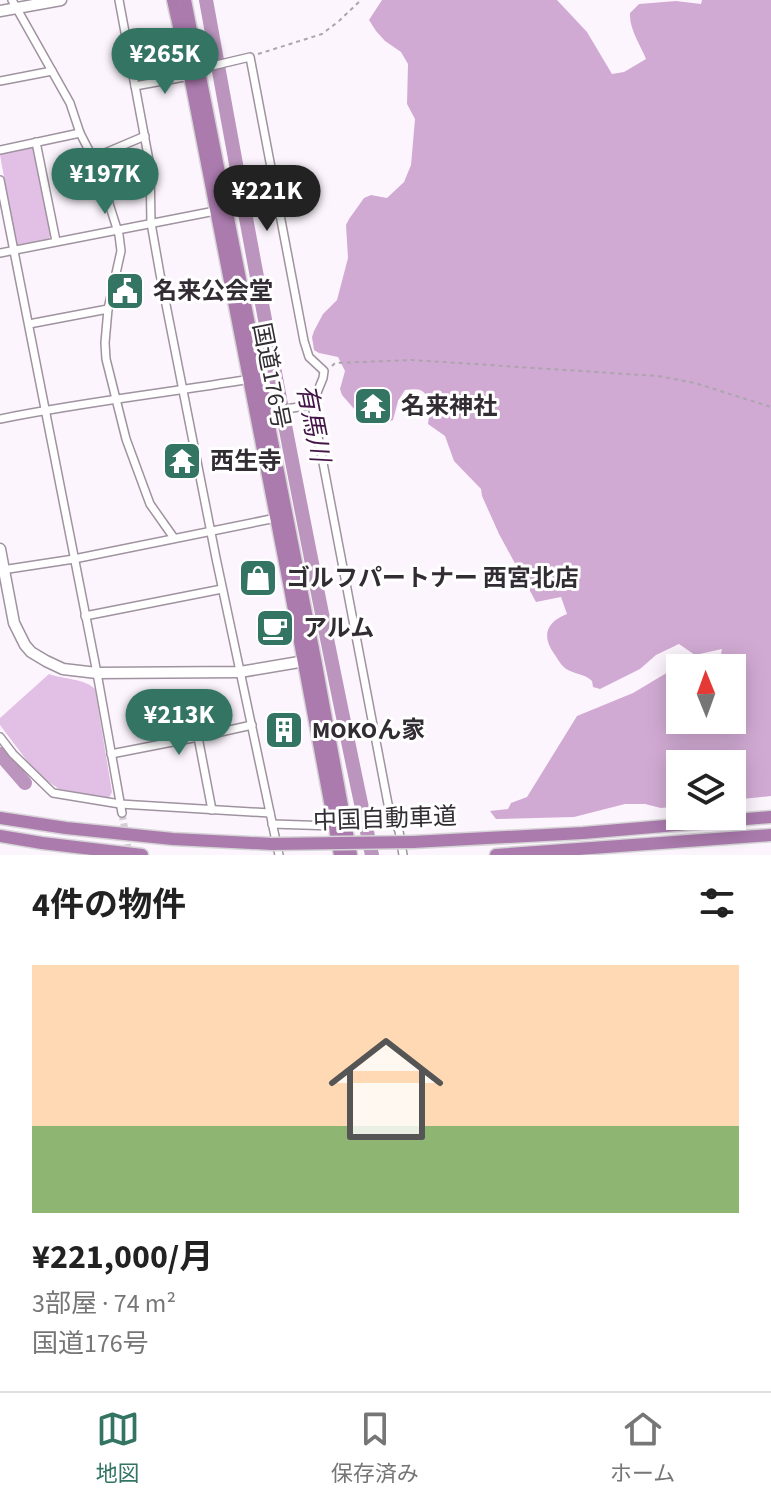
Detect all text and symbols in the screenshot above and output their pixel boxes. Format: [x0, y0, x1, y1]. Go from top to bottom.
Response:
pin: ¥265K [109, 28, 221, 96]
text: ¥265K [130, 35, 200, 72]
pin: ¥197K [49, 148, 161, 216]
text: ¥197K [70, 155, 140, 192]
pin: ¥221K [211, 165, 323, 233]
text: ¥221K [232, 172, 302, 209]
public building icon: 名来公会堂 [104, 270, 146, 312]
place label: 名来公会堂 [153, 274, 273, 309]
street label: 国道176号 [244, 320, 298, 432]
water label: 有馬川 [287, 381, 339, 468]
temple icon: 名来神社 [352, 385, 394, 427]
place label: 名来神社 [401, 389, 497, 424]
temple icon: 西生寺 [161, 440, 203, 482]
place label: 西生寺 [210, 444, 282, 479]
shop icon: ゴルフパートナー 西宮北店 [237, 557, 279, 599]
place label: ゴルフパートナー 西宮北店 [286, 561, 579, 596]
cafe icon: アルム [254, 607, 296, 649]
place label: アルム [303, 611, 374, 646]
north arrow [666, 654, 746, 734]
map controls [666, 654, 746, 830]
pin: ¥213K [123, 689, 235, 757]
text: ¥213K [144, 696, 214, 733]
building icon: MOKOん家 [263, 709, 305, 751]
place label: MOKOん家 [312, 713, 425, 748]
button: layers [666, 750, 746, 830]
street label: 中国自動車道 [312, 799, 458, 839]
text: 4件の物件 [32, 881, 186, 930]
icon: filters [695, 881, 739, 925]
icon: home [314, 1017, 458, 1161]
text: ¥221,000/月 [32, 1233, 213, 1282]
text: 3部屋 · 74 m² [32, 1285, 176, 1322]
text: 国道176号 [32, 1325, 149, 1362]
tab: 地図 [96, 1407, 140, 1490]
tab: 保存済み [331, 1407, 419, 1490]
tab: ホーム [610, 1407, 675, 1490]

